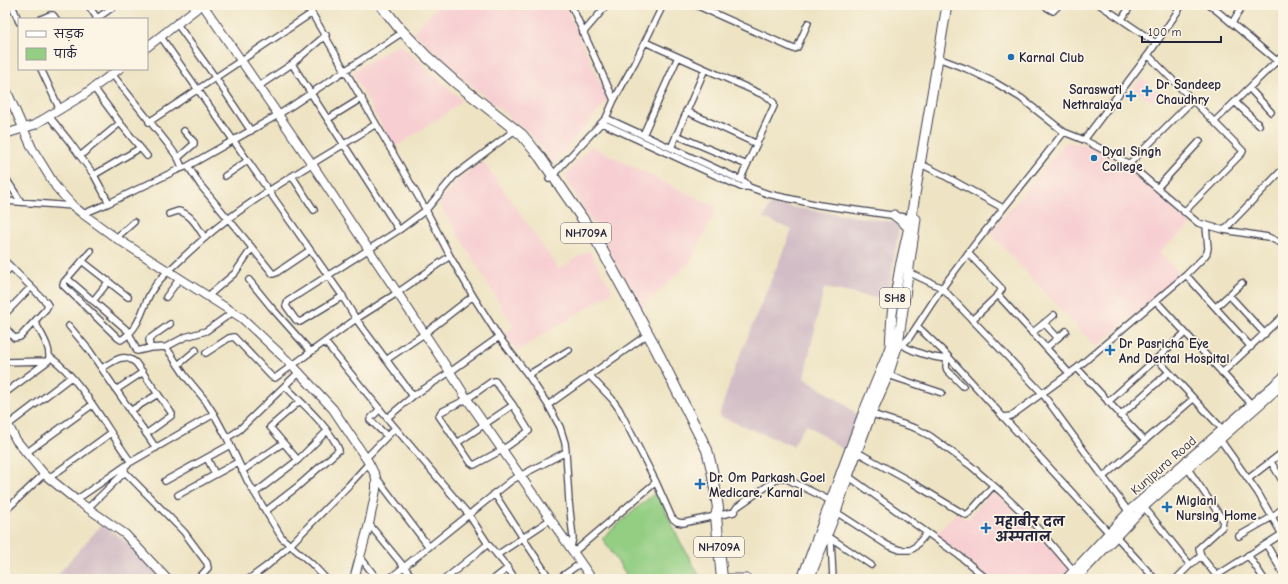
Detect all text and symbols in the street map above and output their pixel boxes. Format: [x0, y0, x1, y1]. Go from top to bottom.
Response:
legend [18, 18, 148, 70]
scale bar [1142, 18, 1221, 44]
text: 100 m [1148, 25, 1181, 39]
text: सड़क [53, 27, 85, 42]
text: पार्क [53, 44, 78, 61]
place label: Karnal Club [1019, 50, 1084, 65]
marker: Karnal Club [1006, 52, 1016, 62]
place label: Dr Sandeep Chaudhry [1156, 77, 1221, 107]
place label: Saraswati Nethralaya [1063, 82, 1122, 112]
marker: Dr Sandeep Chaudhry [1141, 85, 1153, 97]
marker: Saraswati Nethralaya [1125, 90, 1137, 102]
place label: Dyal Singh College [1102, 144, 1162, 174]
marker: Dyal Singh College [1089, 153, 1099, 163]
road number: NH709A [561, 223, 611, 243]
road number: SH8 [880, 288, 910, 308]
place label: Dr Pasricha Eye And Dental Hospital [1119, 336, 1230, 366]
marker: Dr Pasricha Eye And Dental Hospital [1104, 344, 1116, 356]
street label: Kunjpura Road [1128, 433, 1199, 498]
place label: Dr. Om Parkash Goel Medicare, Karnal [709, 470, 825, 500]
marker: Dr. Om Parkash Goel Medicare, Karnal [694, 478, 706, 490]
place label: Miglani Nursing Home [1176, 493, 1257, 523]
marker: Miglani Nursing Home [1161, 501, 1173, 513]
place label: महाबीर दल अस्पताल [994, 511, 1066, 544]
marker: महाबीर दल अस्पताल [980, 522, 992, 534]
road number: NH709A [694, 537, 744, 557]

